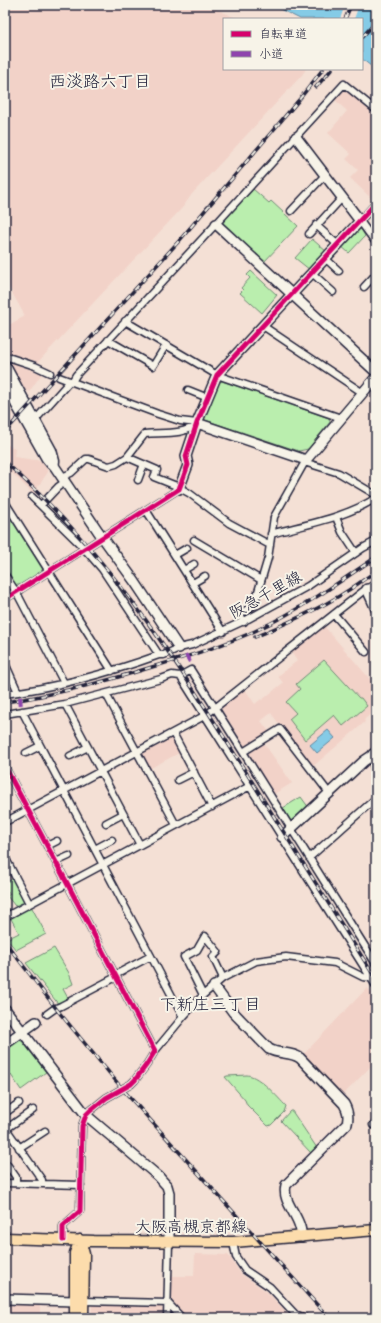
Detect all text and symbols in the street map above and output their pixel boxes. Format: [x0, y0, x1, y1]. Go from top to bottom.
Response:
legend [223, 18, 363, 70]
text: 自転車道 [259, 26, 307, 42]
text: 小道 [259, 46, 283, 62]
district label: 西淡路六丁目 [49, 71, 151, 92]
street label: 阪急千里線 [226, 567, 305, 623]
district label: 下新庄三丁目 [159, 994, 261, 1015]
street label: 大阪高槻京都線 [135, 1217, 247, 1237]

